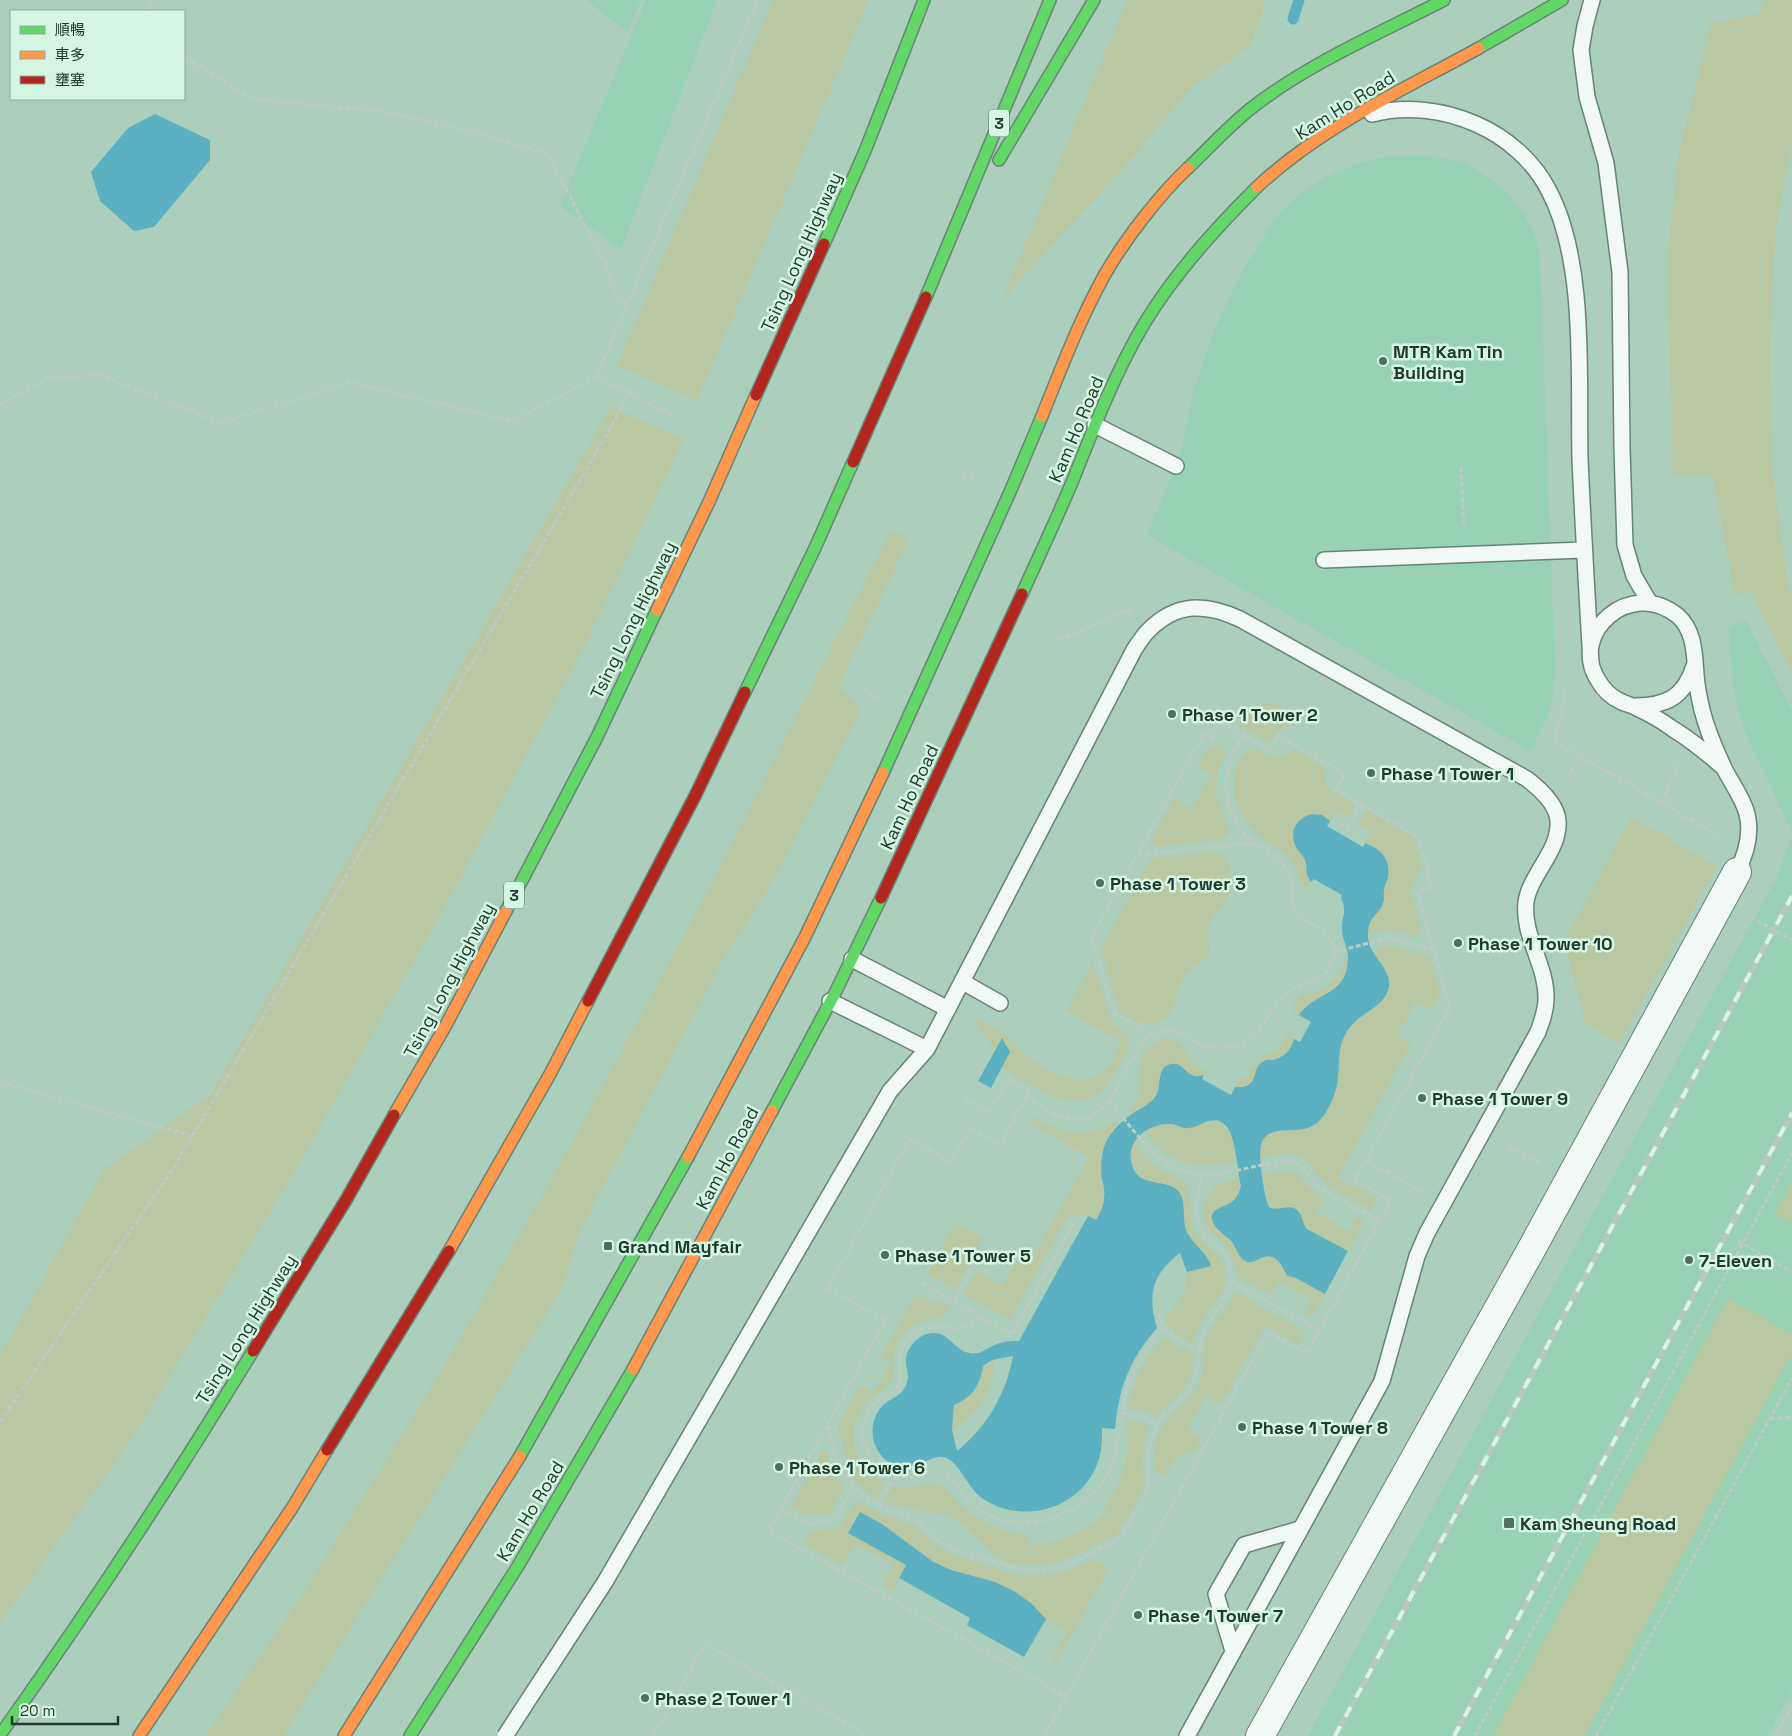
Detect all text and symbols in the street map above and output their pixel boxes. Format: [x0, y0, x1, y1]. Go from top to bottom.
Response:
legend [10, 10, 185, 100]
text: 順暢 [55, 20, 85, 39]
text: 車多 [55, 45, 85, 64]
street label: Kam Ho Road [1291, 65, 1399, 145]
text: 壅塞 [55, 70, 85, 89]
road number: 3 [989, 110, 1009, 136]
street label: Tsing Long Highway [755, 169, 847, 335]
place label: MTR Kam Tin Building [1393, 340, 1503, 384]
marker: MTR Kam Tin Building [1377, 355, 1389, 367]
street label: Kam Ho Road [1043, 372, 1109, 486]
street label: Tsing Long Highway [585, 538, 681, 702]
place label: Phase 1 Tower 2 [1182, 703, 1318, 726]
marker: Phase 1 Tower 2 [1166, 708, 1178, 720]
street label: Kam Ho Road [875, 741, 943, 853]
place label: Phase 1 Tower 1 [1381, 762, 1514, 785]
marker: Phase 1 Tower 1 [1365, 767, 1377, 779]
place label: Phase 1 Tower 3 [1110, 872, 1246, 895]
marker: Phase 1 Tower 3 [1094, 877, 1106, 889]
road number: 3 [504, 882, 524, 908]
street label: Tsing Long Highway [398, 899, 500, 1061]
place label: Phase 1 Tower 10 [1468, 932, 1613, 955]
marker: Phase 1 Tower 10 [1452, 937, 1464, 949]
place label: Phase 1 Tower 9 [1432, 1087, 1568, 1110]
marker: Phase 1 Tower 9 [1416, 1092, 1428, 1104]
street label: Kam Ho Road [690, 1103, 764, 1213]
place label: Grand Mayfair [618, 1235, 742, 1258]
marker: Grand Mayfair [602, 1240, 614, 1252]
place label: Phase 1 Tower 5 [895, 1244, 1031, 1267]
marker: Phase 1 Tower 5 [879, 1249, 891, 1261]
place label: 7-Eleven [1699, 1249, 1772, 1272]
street label: Tsing Long Highway [191, 1250, 301, 1408]
marker: 7-Eleven [1683, 1254, 1695, 1266]
place label: Phase 1 Tower 8 [1252, 1416, 1388, 1439]
marker: Phase 1 Tower 8 [1236, 1421, 1248, 1433]
place label: Phase 1 Tower 6 [789, 1456, 925, 1479]
street label: Kam Ho Road [491, 1457, 569, 1565]
marker: Phase 1 Tower 6 [773, 1461, 785, 1473]
place label: Kam Sheung Road [1520, 1512, 1676, 1535]
marker: Kam Sheung Road [1502, 1516, 1516, 1530]
place label: Phase 1 Tower 7 [1148, 1604, 1283, 1627]
marker: Phase 1 Tower 7 [1132, 1609, 1144, 1621]
place label: Phase 2 Tower 1 [655, 1687, 791, 1710]
marker: Phase 2 Tower 1 [639, 1692, 651, 1704]
scale bar [12, 1694, 119, 1726]
text: 20 m [20, 1701, 55, 1720]

